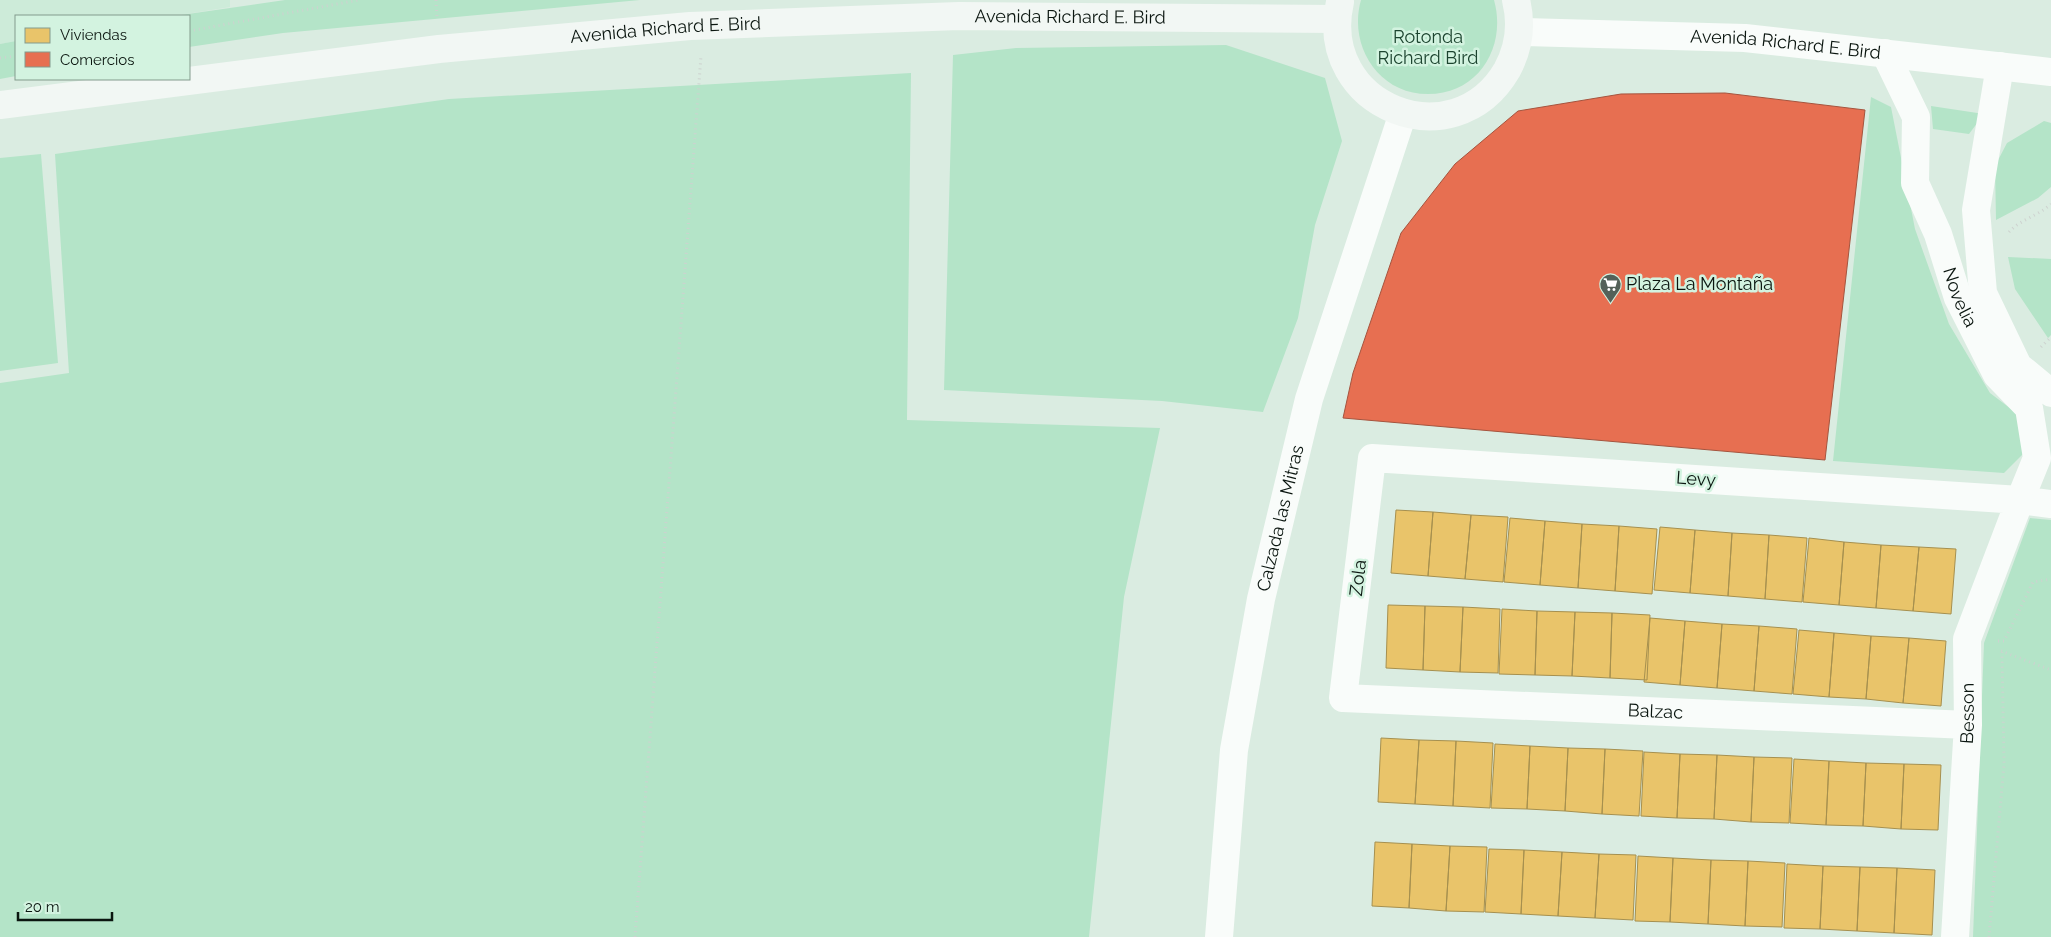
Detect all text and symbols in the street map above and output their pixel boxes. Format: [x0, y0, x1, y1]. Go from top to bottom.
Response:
street label: Avenida Richard E. Bird [974, 5, 1166, 28]
street label: Avenida Richard E. Bird [569, 12, 761, 47]
legend [15, 15, 190, 80]
text: Viviendas [60, 26, 127, 44]
park label: Rotonda Richard Bird [1378, 26, 1478, 68]
street label: Avenida Richard E. Bird [1690, 26, 1882, 63]
text: Comercios [60, 51, 135, 69]
street label: Novelia [1939, 265, 1982, 330]
supermarket icon: Plaza La Montaña [1598, 272, 1622, 303]
place label: Plaza La Montaña [1626, 273, 1773, 294]
street label: Calzada las Mitras [1252, 443, 1308, 594]
street label: Levy [1675, 467, 1717, 490]
street label: Zola [1345, 559, 1370, 597]
street label: Besson [1956, 683, 1978, 745]
street label: Balzac [1627, 699, 1684, 723]
scale bar [18, 890, 111, 922]
text: 20 m [25, 898, 60, 916]

